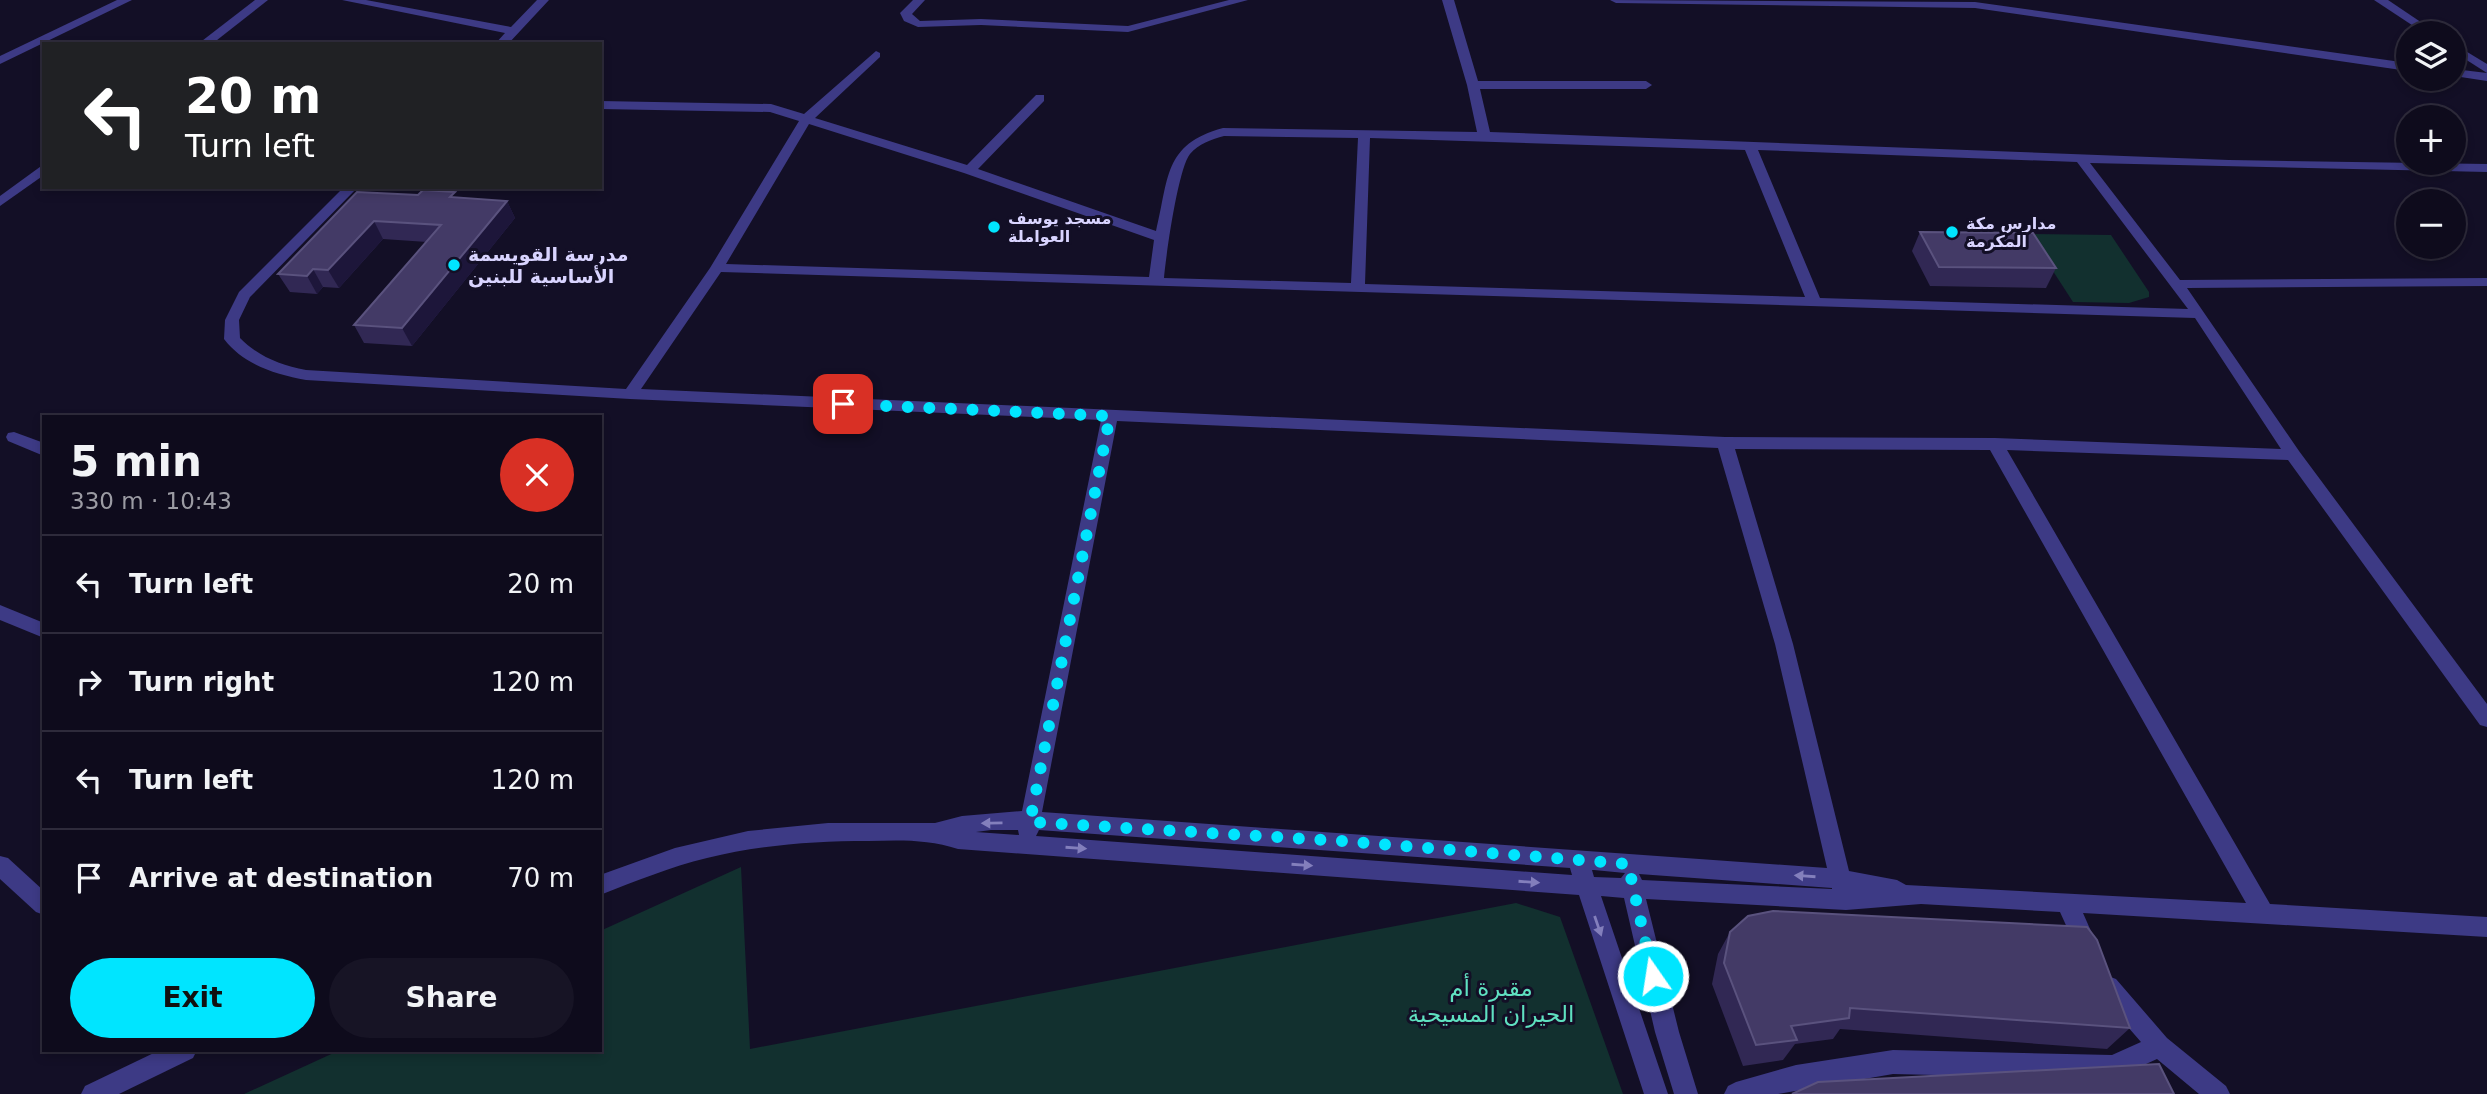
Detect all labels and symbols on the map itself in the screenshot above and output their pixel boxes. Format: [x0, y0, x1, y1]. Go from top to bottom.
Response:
place label: مسجد يوسف العواملة [1008, 209, 1111, 246]
place label: مدارس مكة المكرمة [1966, 214, 2056, 251]
marker: مسجد يوسف العواملة [986, 219, 1002, 235]
marker: مدارس مكة المكرمة [1944, 224, 1960, 240]
place label: مدرسة القويسمة الأساسية للبنين [468, 243, 628, 288]
marker: مدرسة القويسمة الأساسية للبنين [446, 257, 462, 273]
pin [813, 374, 873, 434]
one-way arrow [980, 817, 1002, 829]
one-way arrow [1065, 843, 1087, 854]
one-way arrow [1292, 860, 1314, 871]
one-way arrow [1794, 871, 1816, 882]
one-way arrow [1518, 877, 1540, 888]
one-way arrow [1593, 915, 1604, 936]
position arrow [1616, 939, 1690, 1013]
park label: مقبرة أم الحيران المسيحية [1408, 973, 1574, 1028]

